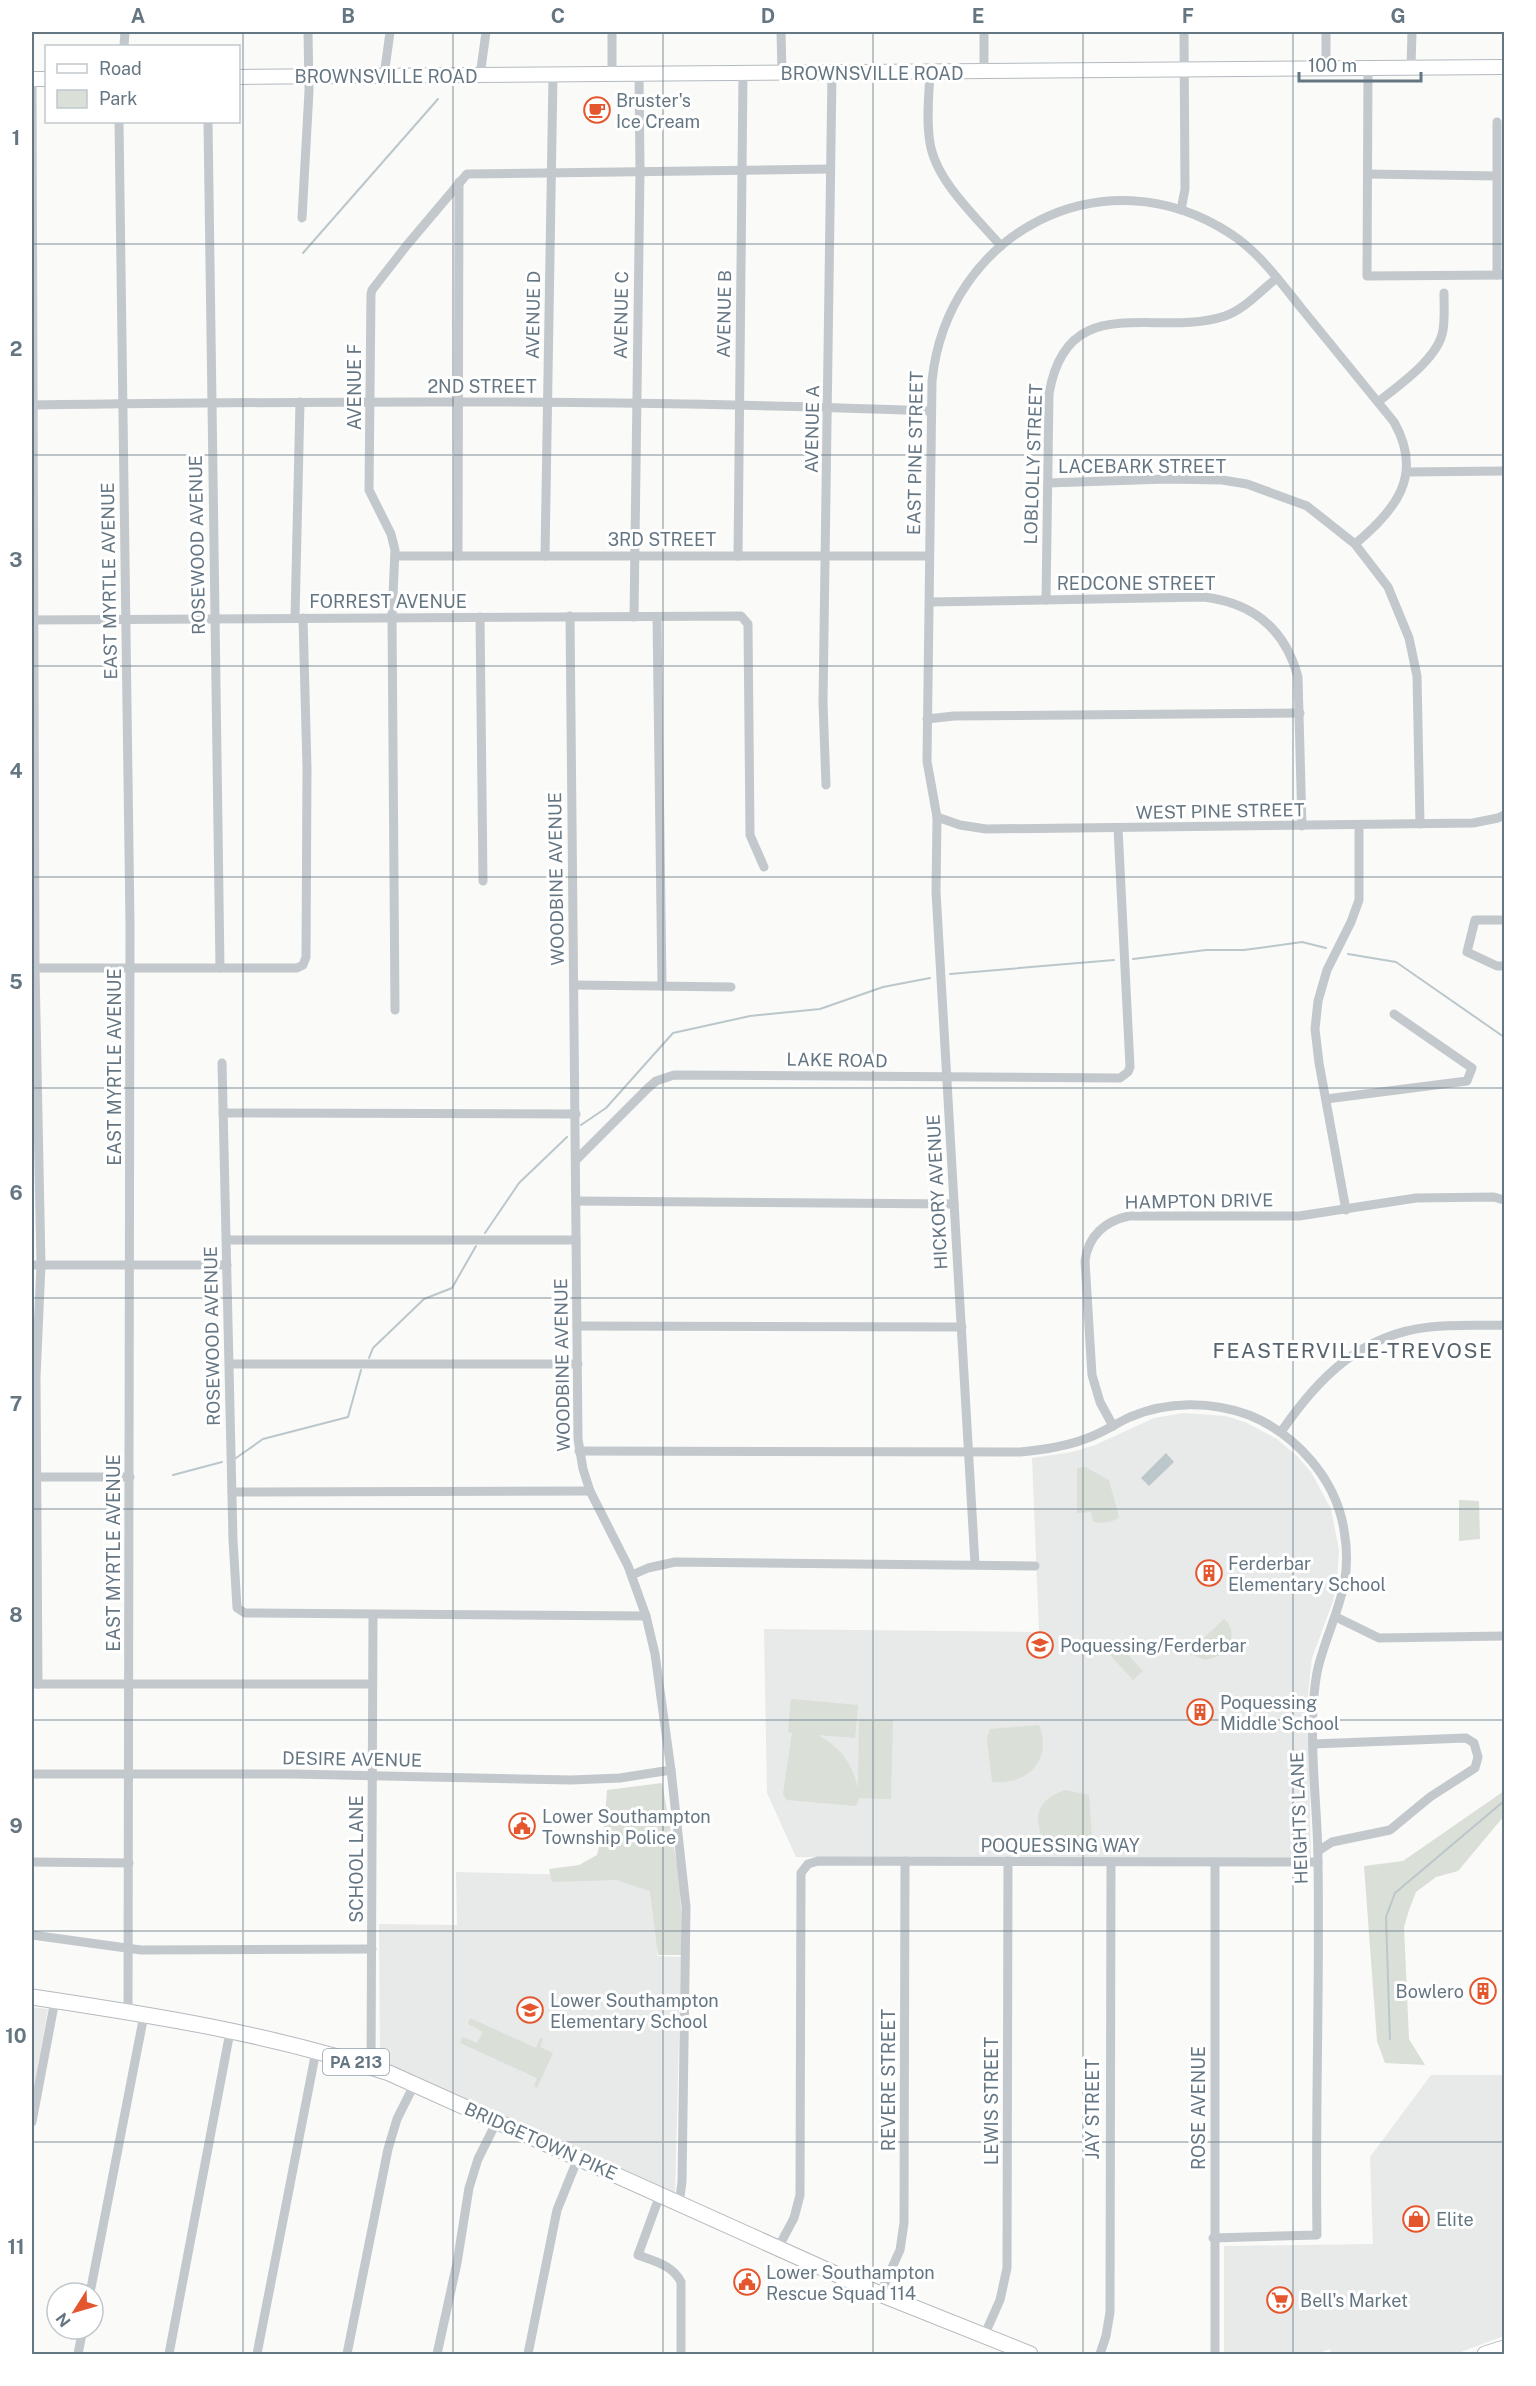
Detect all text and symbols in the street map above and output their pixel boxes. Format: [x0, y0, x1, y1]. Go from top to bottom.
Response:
text: A [131, 4, 145, 28]
text: B [341, 4, 355, 28]
text: C [551, 4, 565, 28]
text: D [761, 4, 775, 28]
text: E [972, 4, 984, 28]
text: F [1182, 4, 1194, 28]
text: G [1390, 4, 1406, 28]
legend [45, 45, 240, 123]
scale bar [1299, 45, 1420, 83]
text: 100 m [1308, 55, 1357, 76]
text: Road [99, 58, 142, 79]
street label: BROWNSVILLE ROAD [781, 63, 963, 84]
street label: BROWNSVILLE ROAD [295, 66, 477, 87]
text: Park [99, 88, 137, 109]
place label: Bruster's Ice Cream [616, 90, 700, 132]
cafe icon: Bruster's Ice Cream [582, 95, 612, 125]
text: 1 [12, 126, 20, 150]
street label: AVENUE B [713, 270, 735, 358]
street label: AVENUE D [522, 271, 544, 359]
street label: AVENUE C [610, 271, 632, 359]
text: 2 [10, 337, 22, 361]
street label: AVENUE F [344, 344, 365, 430]
street label: EAST PINE STREET [903, 370, 927, 535]
street label: 2ND STREET [427, 376, 537, 397]
street label: LOBLOLLY STREET [1020, 383, 1046, 545]
street label: AVENUE A [801, 384, 823, 473]
street label: ROSEWOOD AVENUE [185, 455, 209, 635]
street label: LACEBARK STREET [1058, 456, 1226, 477]
street label: EAST MYRTLE AVENUE [97, 482, 121, 680]
street label: 3RD STREET [608, 529, 717, 550]
text: 3 [9, 548, 23, 572]
street label: REDCONE STREET [1057, 573, 1216, 594]
street label: FORREST AVENUE [309, 591, 467, 612]
text: 4 [9, 759, 23, 783]
street label: WOODBINE AVENUE [544, 792, 568, 966]
street label: WEST PINE STREET [1135, 799, 1305, 823]
street label: EAST MYRTLE AVENUE [104, 968, 125, 1166]
text: 5 [9, 970, 23, 994]
street label: LAKE ROAD [786, 1049, 888, 1071]
street label: HICKORY AVENUE [922, 1114, 952, 1270]
text: 6 [9, 1181, 23, 1205]
street label: HAMPTON DRIVE [1124, 1189, 1274, 1213]
street label: ROSEWOOD AVENUE [200, 1246, 224, 1426]
street label: WOODBINE AVENUE [550, 1278, 574, 1452]
district label: FEASTERVILLE-TREVOSE [1212, 1338, 1494, 1363]
text: 7 [10, 1392, 22, 1416]
street label: EAST MYRTLE AVENUE [103, 1454, 124, 1652]
place label: Ferderbar Elementary School [1228, 1553, 1386, 1595]
building icon: Ferderbar Elementary School [1194, 1558, 1224, 1588]
text: 8 [9, 1603, 23, 1627]
school or university icon: Poquessing/Ferderbar [1025, 1630, 1055, 1660]
place label: Poquessing/Ferderbar [1060, 1635, 1247, 1656]
place label: Poquessing Middle School [1220, 1692, 1339, 1734]
building icon: Poquessing Middle School [1185, 1697, 1215, 1727]
street label: DESIRE AVENUE [282, 1747, 422, 1771]
street label: HEIGHTS LANE [1286, 1751, 1312, 1885]
street label: SCHOOL LANE [346, 1795, 367, 1923]
place label: Lower Southampton Township Police [542, 1806, 711, 1848]
public building icon: Lower Southampton Township Police [507, 1811, 537, 1841]
text: 9 [9, 1814, 23, 1838]
street label: POQUESSING WAY [980, 1835, 1140, 1856]
building icon: Bowlero [1468, 1976, 1498, 2006]
place label: Bowlero [1396, 1981, 1464, 2002]
place label: Lower Southampton Elementary School [550, 1990, 719, 2032]
school or university icon: Lower Southampton Elementary School [515, 1995, 545, 2025]
street label: REVERE STREET [878, 2008, 899, 2151]
text: 10 [5, 2024, 27, 2048]
street label: LEWIS STREET [981, 2036, 1002, 2165]
street label: ROSE AVENUE [1188, 2046, 1209, 2170]
road number: PA 213 [323, 2049, 389, 2075]
street label: JAY STREET [1082, 2058, 1103, 2159]
street label: BRIDGETOWN PIKE [461, 2098, 621, 2184]
shop icon: Elite [1401, 2204, 1431, 2234]
place label: Elite [1436, 2209, 1474, 2230]
text: 11 [7, 2235, 25, 2259]
place label: Lower Southampton Rescue Squad 114 [766, 2262, 935, 2304]
public building icon: Lower Southampton Rescue Squad 114 [732, 2267, 762, 2297]
north arrow [45, 2281, 105, 2341]
supermarket icon: Bell's Market [1265, 2285, 1295, 2315]
place label: Bell's Market [1300, 2290, 1408, 2311]
text: N [52, 2309, 75, 2330]

